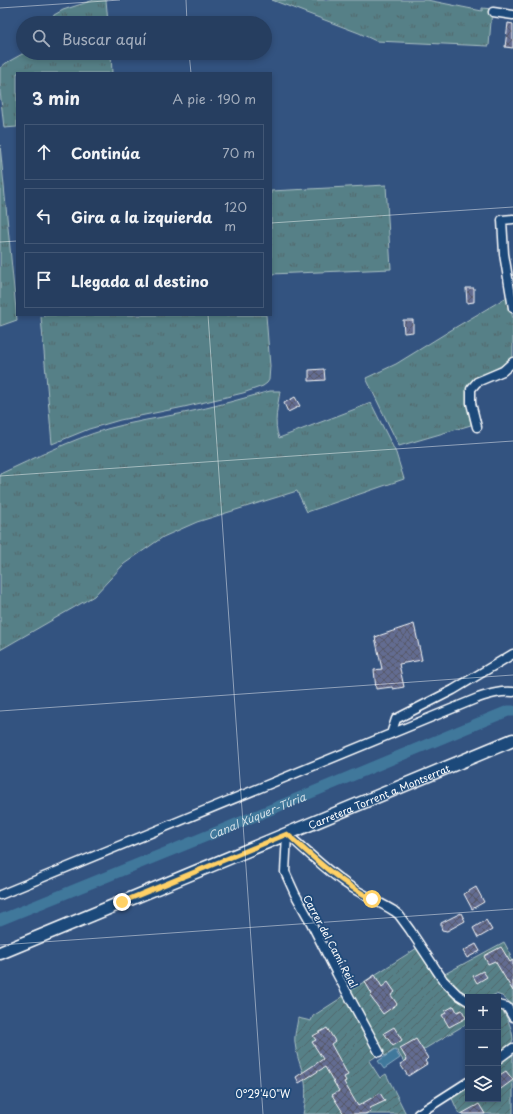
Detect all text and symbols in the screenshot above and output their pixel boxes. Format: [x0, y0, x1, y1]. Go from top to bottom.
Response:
search box [16, 16, 272, 60]
icon: search [30, 27, 52, 49]
text: Buscar aquí [62, 27, 146, 50]
text: 3 min [32, 85, 80, 111]
text: A pie · 190 m [172, 89, 256, 108]
icon: ahead [33, 141, 55, 163]
text: Continúa [71, 141, 140, 164]
text: 70 m [222, 143, 255, 162]
text: 120 m [224, 197, 247, 235]
icon: left [33, 205, 55, 227]
text: Gira a la izquierda [71, 205, 212, 228]
icon: arrive [33, 269, 55, 291]
text: Llegada al destino [71, 269, 209, 292]
street label: Carretera Torrent a Montserrat [306, 760, 452, 832]
water label: Canal Xúquer-Túria [205, 787, 309, 843]
route start [363, 890, 381, 908]
street label: Carrer del Camí Reial [300, 892, 362, 990]
route end [113, 893, 131, 911]
map controls [465, 994, 501, 1102]
button: + [465, 994, 501, 1030]
button: − [465, 1030, 501, 1066]
button: layers [465, 1066, 501, 1102]
text: 0°29'40"W [236, 1086, 291, 1101]

